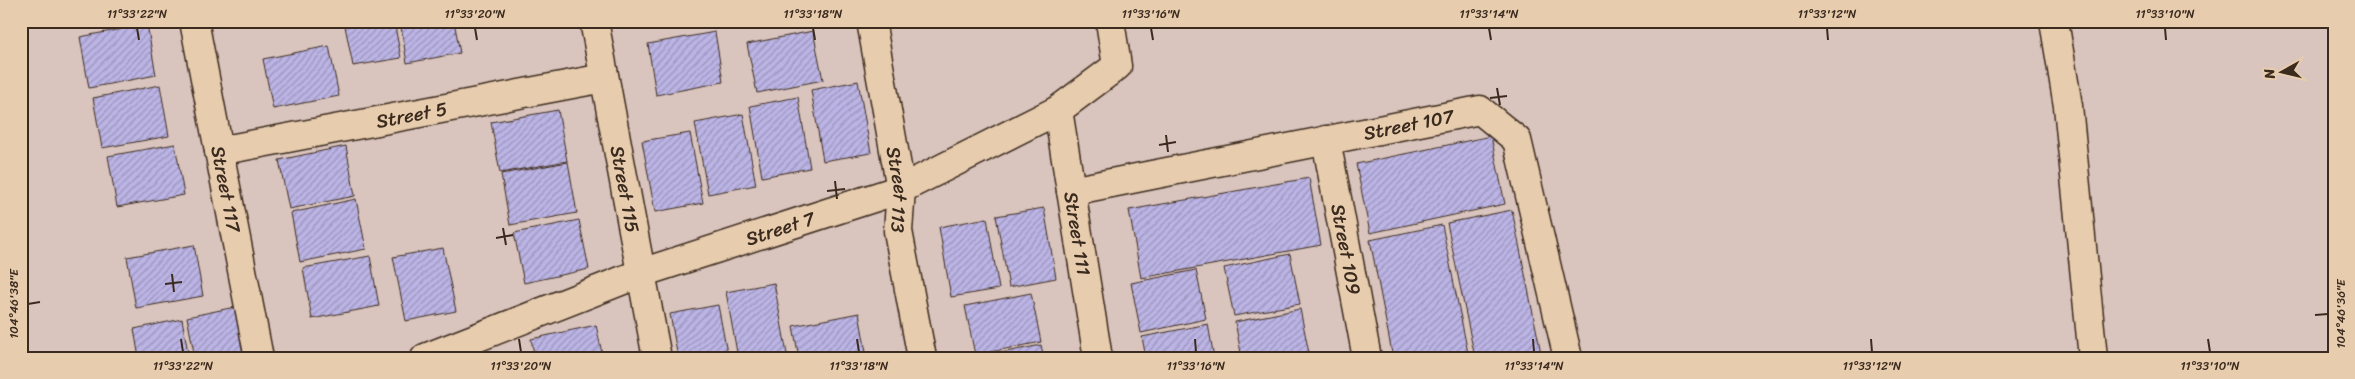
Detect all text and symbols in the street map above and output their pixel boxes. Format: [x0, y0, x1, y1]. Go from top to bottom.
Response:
text: 11°33'22"N [107, 3, 168, 25]
text: 11°33'20"N [445, 3, 506, 25]
text: 11°33'18"N [784, 3, 843, 25]
text: 11°33'16"N [1122, 3, 1181, 25]
text: 11°33'14"N [1459, 3, 1519, 25]
text: 11°33'12"N [1798, 3, 1857, 25]
text: 11°33'10"N [2135, 3, 2195, 25]
north arrow [2258, 48, 2308, 98]
text: N [2257, 67, 2283, 81]
street label: Street 5 [373, 92, 450, 138]
street label: Street 107 [1361, 99, 1458, 150]
street label: Street 117 [201, 143, 251, 236]
street label: Street 115 [601, 143, 649, 236]
street label: Street 113 [877, 144, 918, 234]
street label: Street 111 [1054, 189, 1100, 278]
street label: Street 109 [1321, 201, 1371, 297]
street label: Street 7 [741, 202, 820, 255]
text: 104°46'38"E [3, 268, 25, 339]
text: 104°46'36"E [2330, 278, 2352, 349]
text: 11°33'22"N [153, 355, 214, 377]
text: 11°33'20"N [491, 355, 552, 377]
text: 11°33'18"N [830, 355, 889, 377]
text: 11°33'16"N [1167, 355, 1226, 377]
text: 11°33'14"N [1504, 355, 1564, 377]
text: 11°33'12"N [1843, 355, 1902, 377]
text: 11°33'10"N [2180, 355, 2240, 377]

